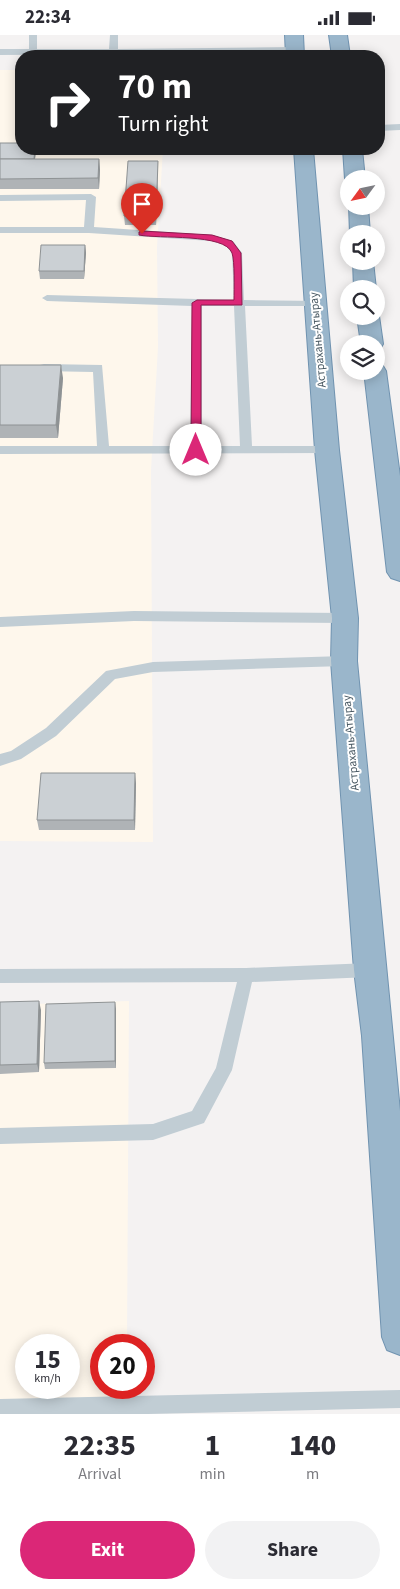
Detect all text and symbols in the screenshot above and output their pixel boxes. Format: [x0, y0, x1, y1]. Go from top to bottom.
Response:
text: 22:34 [25, 4, 71, 31]
text: 70 m [118, 62, 192, 112]
icon: right [35, 70, 100, 135]
text: Turn right [118, 108, 208, 140]
north arrow [340, 170, 385, 215]
map controls [340, 170, 385, 380]
pin [121, 183, 163, 234]
icon: arrive [128, 190, 156, 218]
button: sound [340, 225, 385, 270]
button: search [340, 280, 385, 325]
street label: Астрахань-Атырау [305, 291, 331, 388]
button: layers [340, 335, 385, 380]
position arrow [169, 423, 221, 475]
street label: Астрахань-Атырау [338, 694, 364, 791]
speed limit sign: 20 [90, 1334, 155, 1399]
text: 15 [34, 1342, 61, 1378]
text: km/h [34, 1370, 61, 1387]
text: 22:35 [64, 1424, 136, 1467]
text: 1 [204, 1424, 220, 1467]
text: 140 [289, 1424, 336, 1467]
text: Arrival [78, 1463, 121, 1485]
text: min [199, 1463, 225, 1485]
text: m [306, 1463, 319, 1485]
button: Exit [20, 1521, 195, 1579]
button: Share [205, 1521, 380, 1579]

